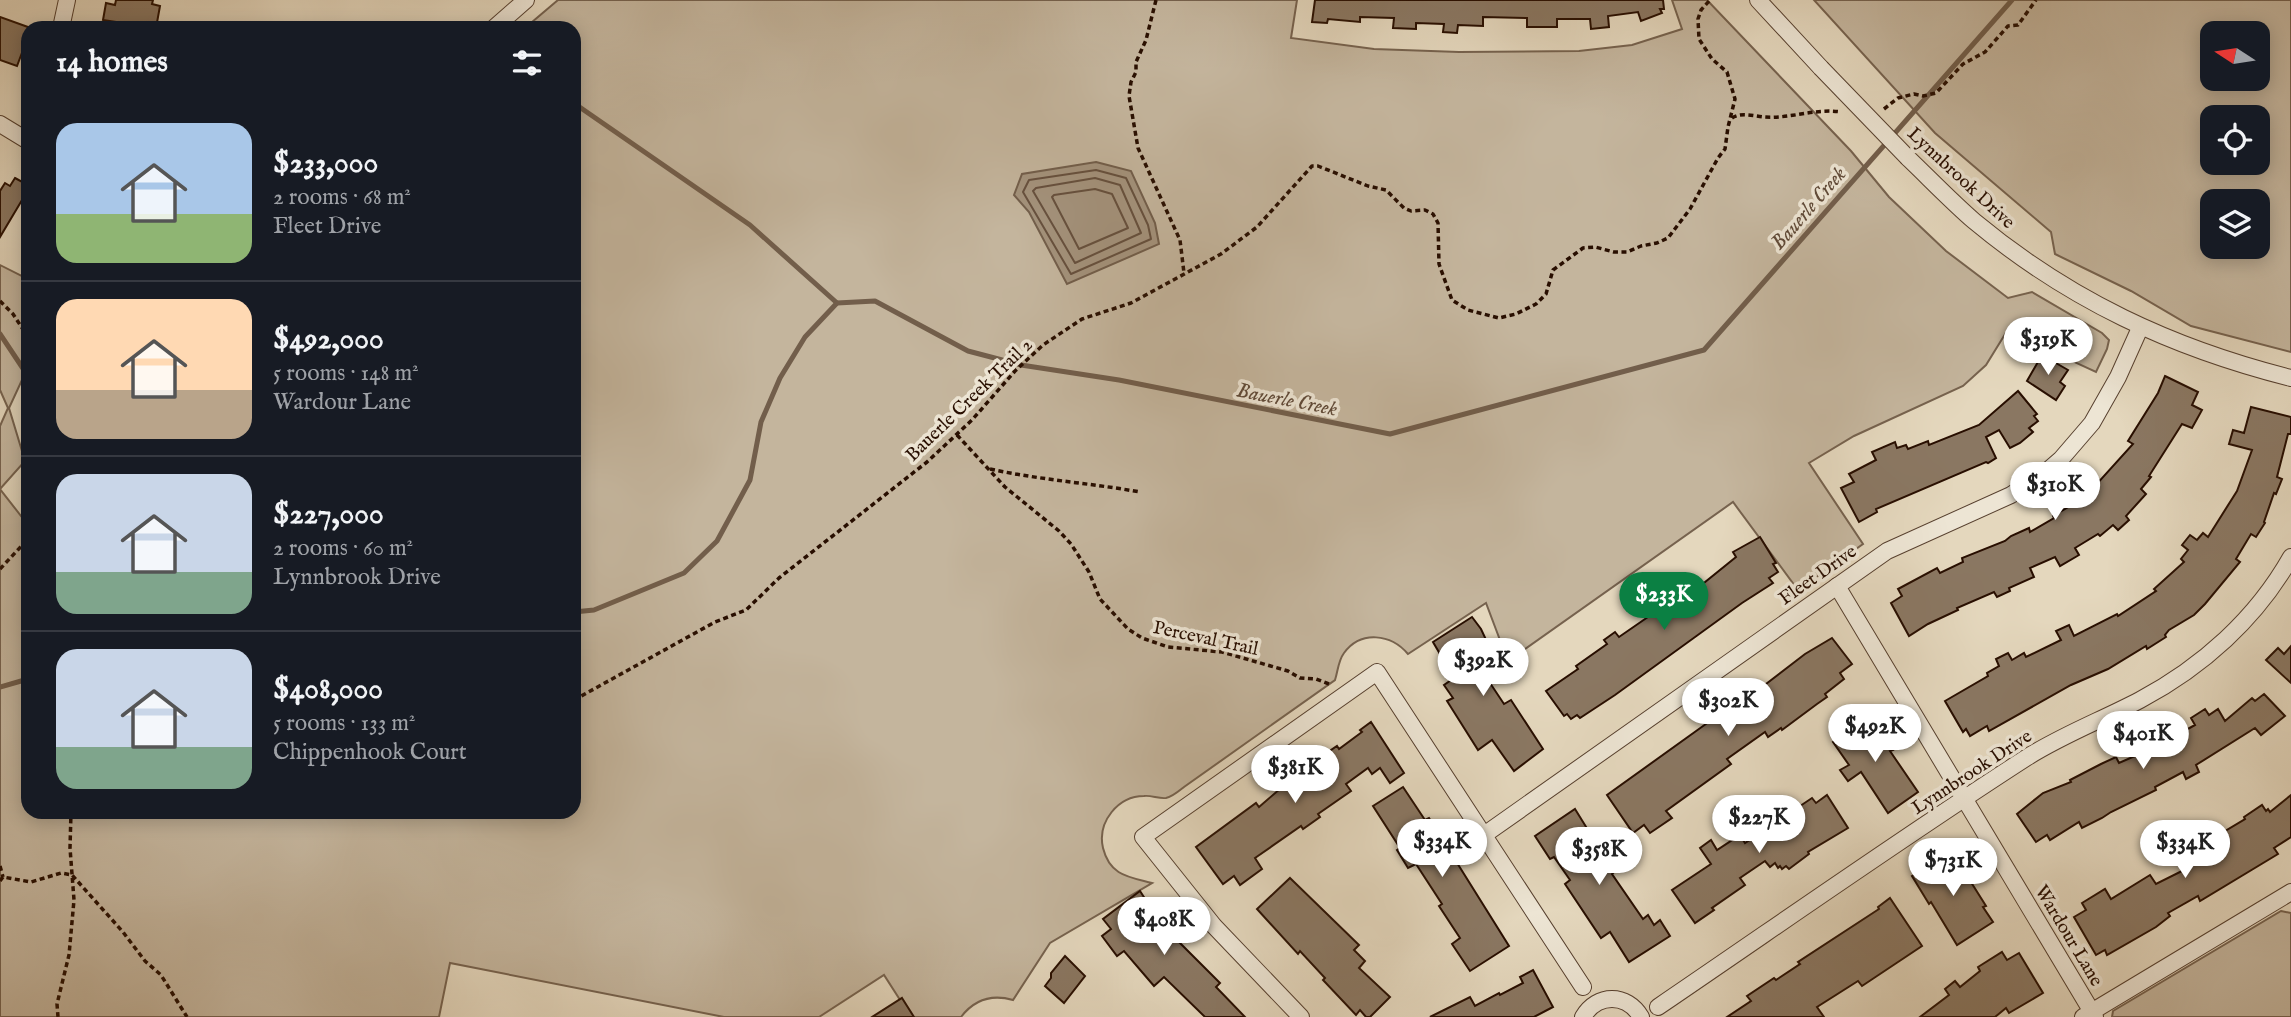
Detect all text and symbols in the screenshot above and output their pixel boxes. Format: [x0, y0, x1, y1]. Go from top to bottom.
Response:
north arrow [2200, 21, 2270, 91]
map controls [2200, 21, 2270, 259]
text: 14 homes [56, 44, 168, 82]
icon: filters [508, 44, 546, 82]
button: locate [2200, 105, 2270, 175]
street label: Lynnbrook Drive [1902, 122, 2020, 235]
text: $233,000 [273, 145, 378, 183]
icon: home [112, 151, 196, 235]
water label: Bauerle Creek [1765, 161, 1853, 256]
text: 2 rooms · 68 m² [273, 183, 411, 212]
button: layers [2200, 189, 2270, 259]
text: Fleet Drive [273, 212, 381, 241]
pin: $319K [1999, 318, 2097, 377]
text: $492,000 [273, 321, 384, 359]
text: $319K [2020, 325, 2076, 354]
icon: home [112, 327, 196, 411]
street label: Bauerle Creek Trail 2 [901, 334, 1038, 467]
text: 5 rooms · 148 m² [273, 359, 419, 388]
water label: Bauerle Creek [1234, 377, 1340, 424]
text: Wardour Lane [273, 388, 411, 417]
pin: $310K [2006, 462, 2104, 522]
text: $310K [2026, 470, 2084, 499]
text: $227,000 [273, 496, 384, 534]
icon: home [112, 502, 196, 586]
text: 2 rooms · 60 m² [273, 534, 413, 563]
street label: Fleet Drive [1775, 540, 1862, 611]
text: Lynnbrook Drive [273, 563, 441, 592]
pin: $233K [1615, 572, 1713, 632]
text: $233K [1635, 580, 1693, 609]
street label: Perceval Trail [1151, 616, 1261, 662]
pin: $392K [1434, 638, 1532, 698]
text: $392K [1454, 646, 1512, 675]
text: $408,000 [273, 671, 383, 709]
icon: home [112, 677, 196, 761]
pin: $302K [1679, 678, 1777, 738]
text: $302K [1698, 686, 1758, 715]
pin: $492K [1826, 704, 1924, 764]
text: 5 rooms · 133 m² [273, 709, 416, 738]
text: $492K [1844, 712, 1906, 741]
pin: $401K [2094, 712, 2192, 771]
text: $401K [2113, 719, 2173, 748]
street label: Lynnbrook Drive [1907, 725, 2037, 821]
text: Chippenhook Court [273, 738, 467, 767]
pin: $381K [1246, 746, 1344, 805]
text: $381K [1267, 753, 1323, 782]
pin: $227K [1710, 796, 1808, 855]
text: $227K [1728, 803, 1790, 832]
pin: $334K [1393, 820, 1491, 879]
pin: $334K [2136, 820, 2234, 880]
text: $334K [1413, 827, 1471, 856]
pin: $358K [1550, 828, 1648, 887]
text: $334K [2156, 828, 2214, 857]
text: $358K [1571, 835, 1627, 864]
pin: $731K [1904, 838, 2002, 898]
text: $731K [1924, 846, 1982, 875]
street label: Wardour Lane [2029, 881, 2108, 991]
pin: $408K [1115, 898, 1213, 957]
text: $408K [1134, 905, 1194, 934]

